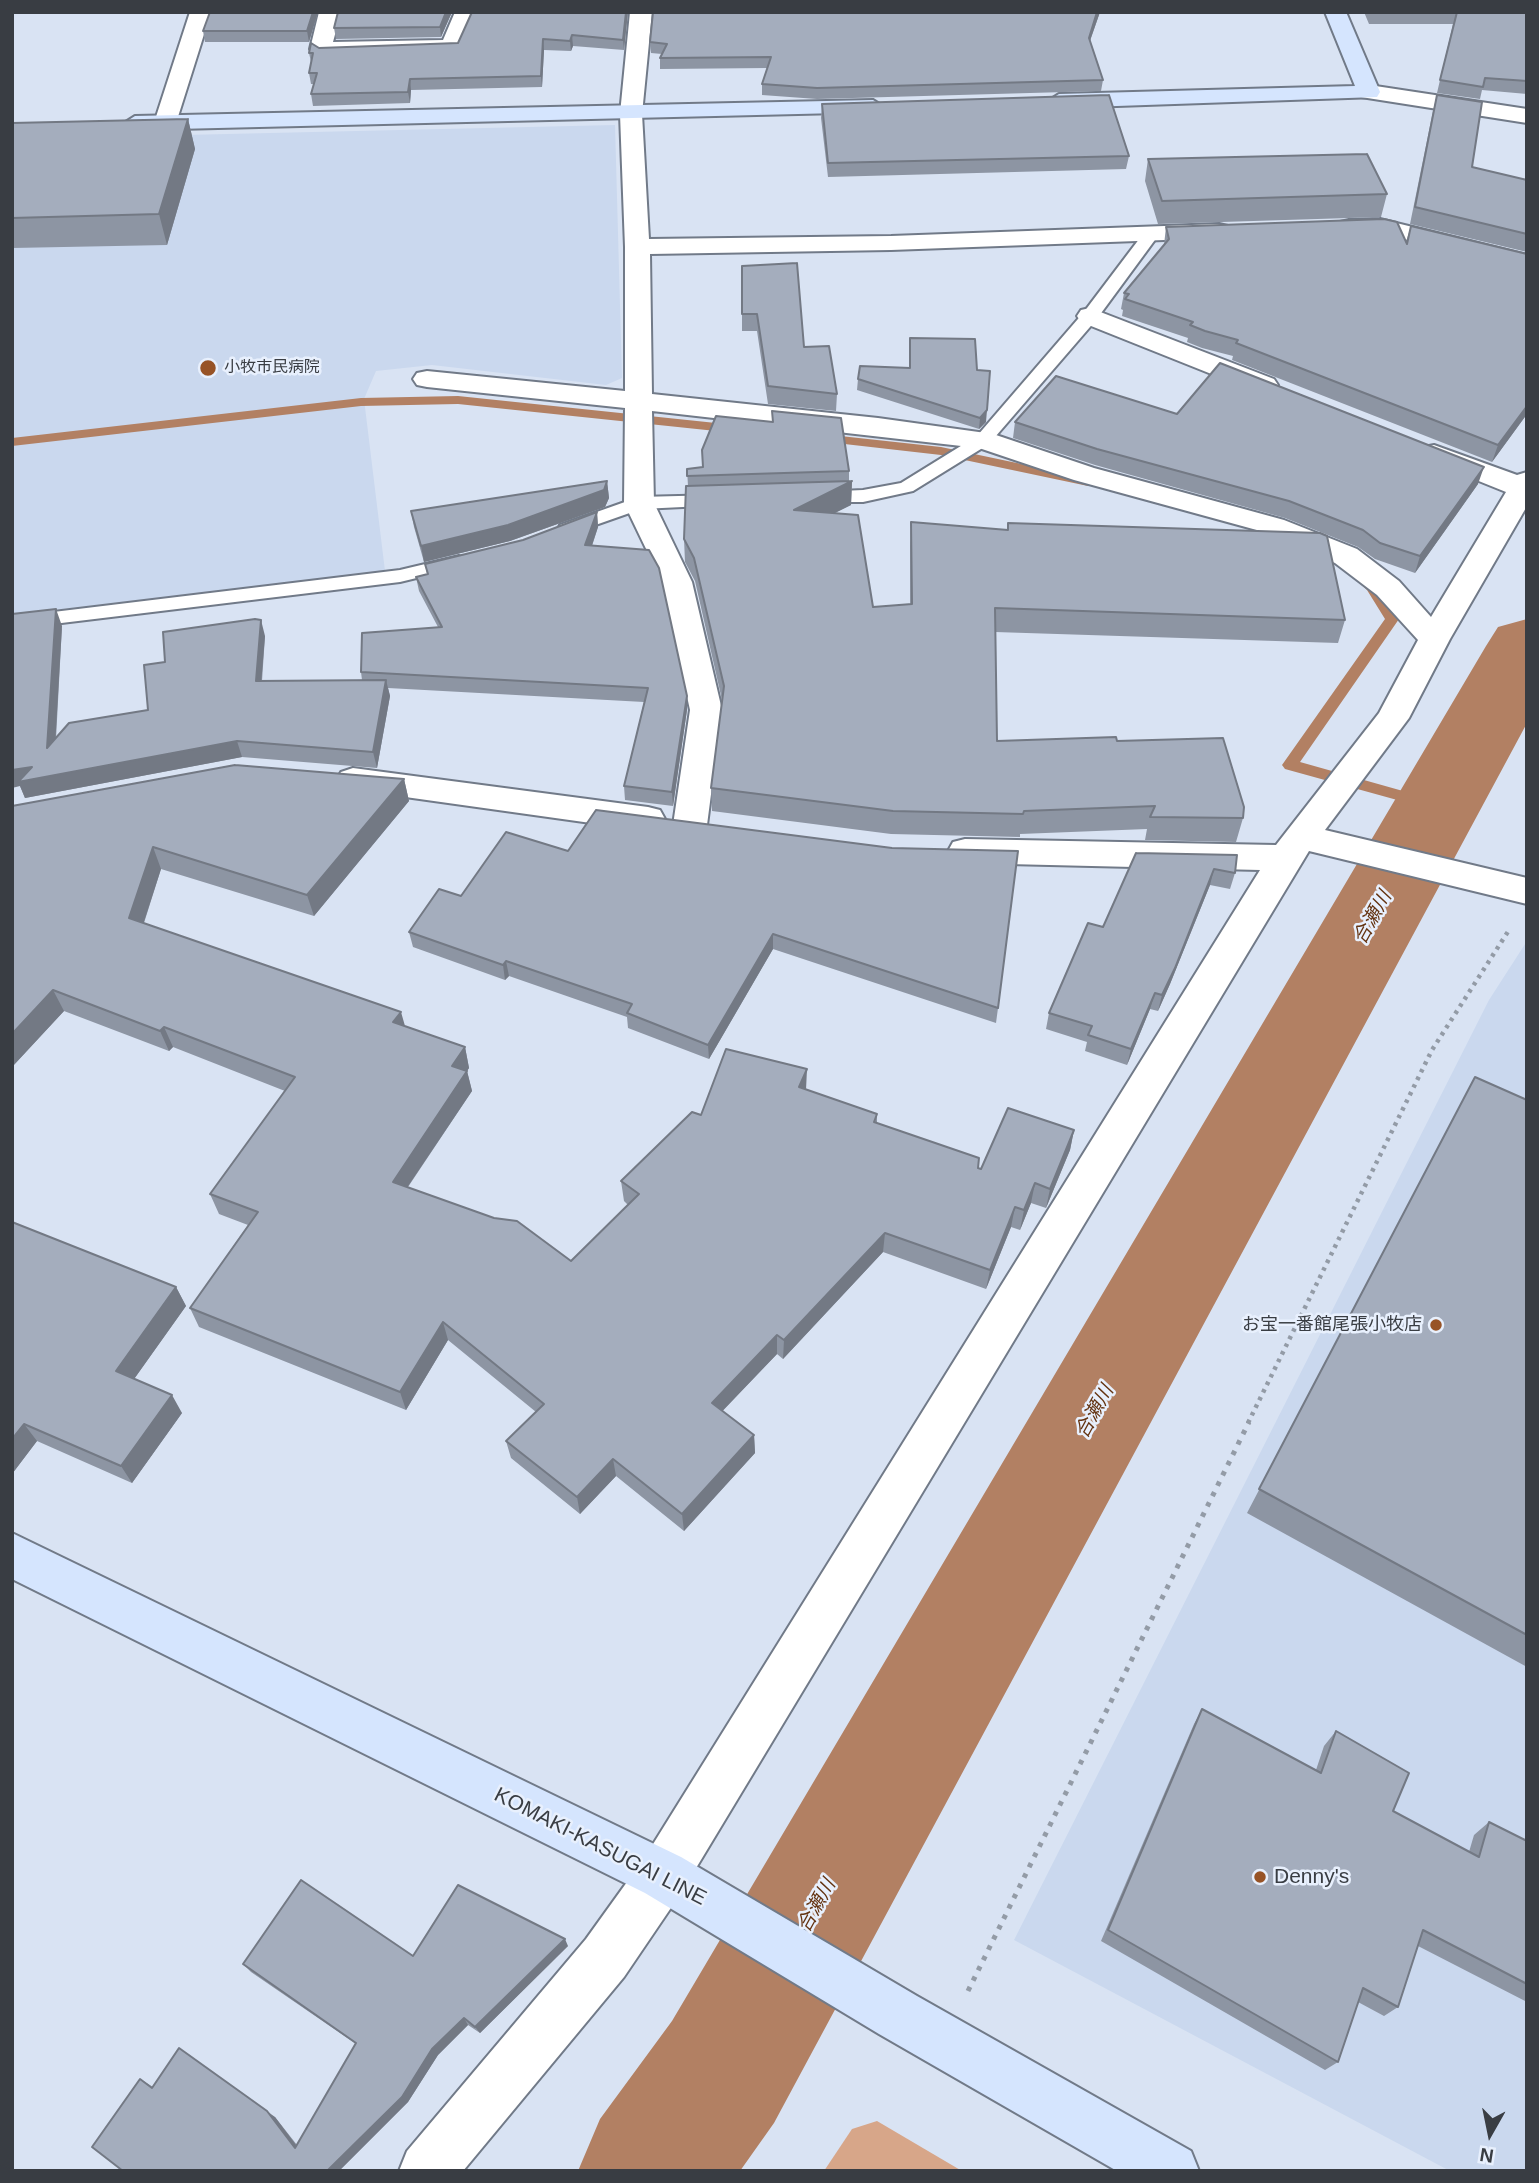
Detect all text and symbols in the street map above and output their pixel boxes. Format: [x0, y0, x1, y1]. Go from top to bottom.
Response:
marker: 小牧市民病院 [198, 358, 218, 378]
place label: 小牧市民病院 [224, 358, 320, 378]
water label: 合瀬川 [1349, 888, 1397, 948]
place label: お宝一番館尾張小牧店 [1242, 1314, 1422, 1336]
marker: お宝一番館尾張小牧店 [1428, 1317, 1444, 1333]
water label: 合瀬川 [1071, 1382, 1119, 1442]
street label: KOMAKI-KASUGAI LINE [490, 1783, 710, 1911]
place label: Denny's [1274, 1864, 1349, 1890]
marker: Denny's [1252, 1869, 1268, 1885]
water label: 合瀬川 [793, 1876, 841, 1936]
north arrow [1455, 2099, 1525, 2169]
text: N [1478, 2144, 1495, 2167]

